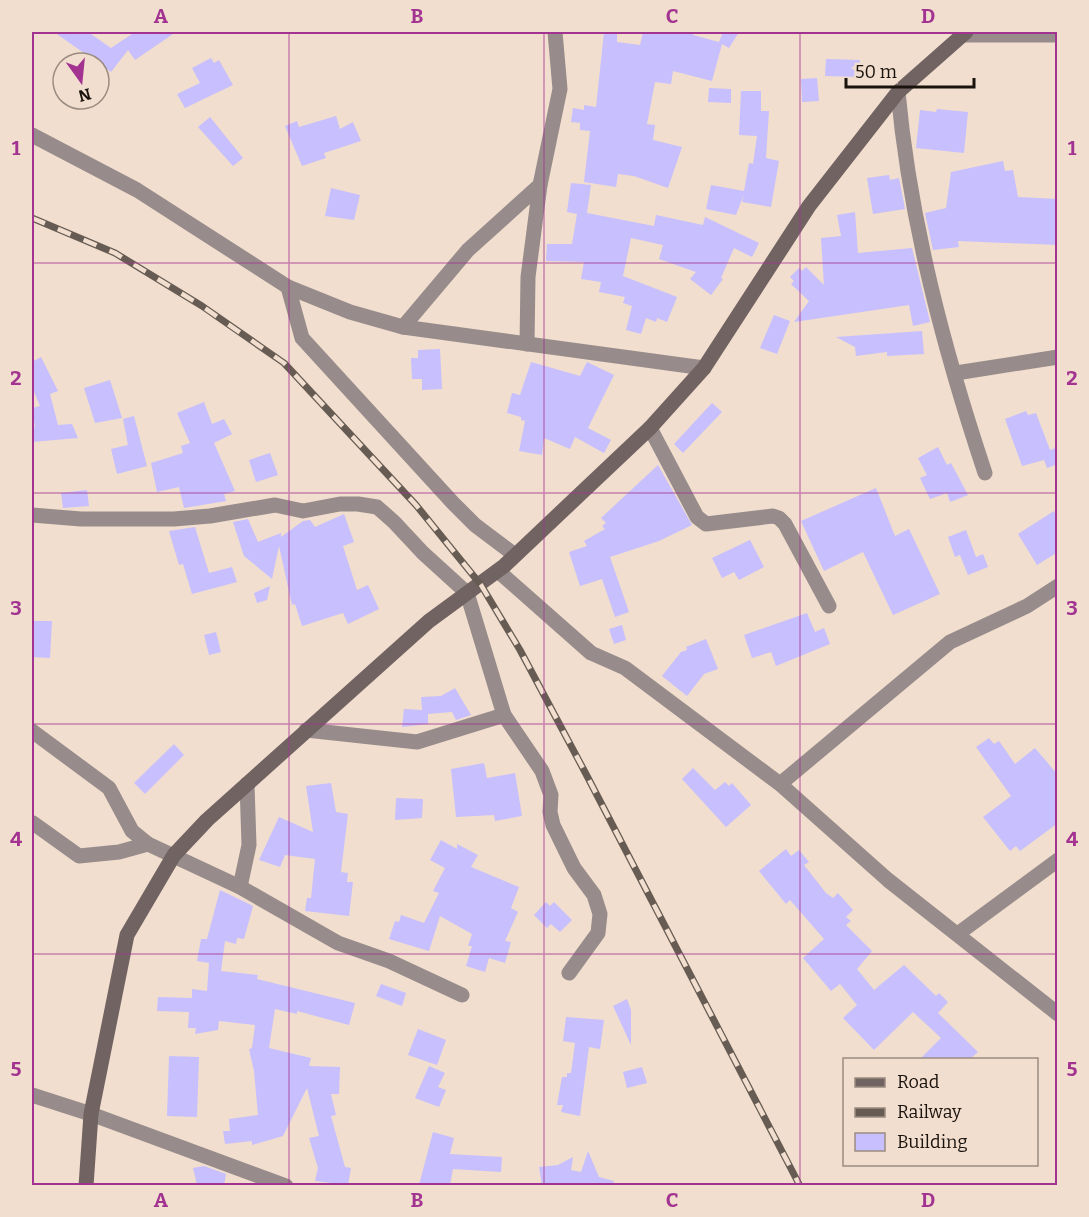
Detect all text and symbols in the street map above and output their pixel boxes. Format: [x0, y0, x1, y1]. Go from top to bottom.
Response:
text: A [154, 4, 169, 28]
text: B [411, 4, 424, 28]
text: C [666, 4, 678, 28]
text: D [921, 4, 935, 28]
north arrow [51, 51, 111, 111]
scale bar [846, 51, 974, 89]
text: 50 m [855, 61, 897, 83]
text: N [76, 84, 93, 106]
text: 1 [12, 136, 21, 160]
text: 1 [1068, 136, 1077, 160]
text: 2 [10, 366, 22, 390]
text: 2 [1066, 366, 1078, 390]
text: 3 [10, 596, 22, 620]
text: 3 [1066, 596, 1078, 620]
text: 4 [10, 827, 22, 851]
text: 4 [1066, 827, 1078, 851]
text: 5 [11, 1057, 22, 1081]
text: 5 [1067, 1057, 1078, 1081]
legend [843, 1058, 1038, 1166]
text: Road [897, 1071, 940, 1093]
text: Railway [897, 1101, 962, 1123]
text: Building [897, 1131, 968, 1153]
text: A [154, 1188, 169, 1212]
text: B [411, 1188, 424, 1212]
text: C [666, 1188, 678, 1212]
text: D [921, 1188, 935, 1212]

